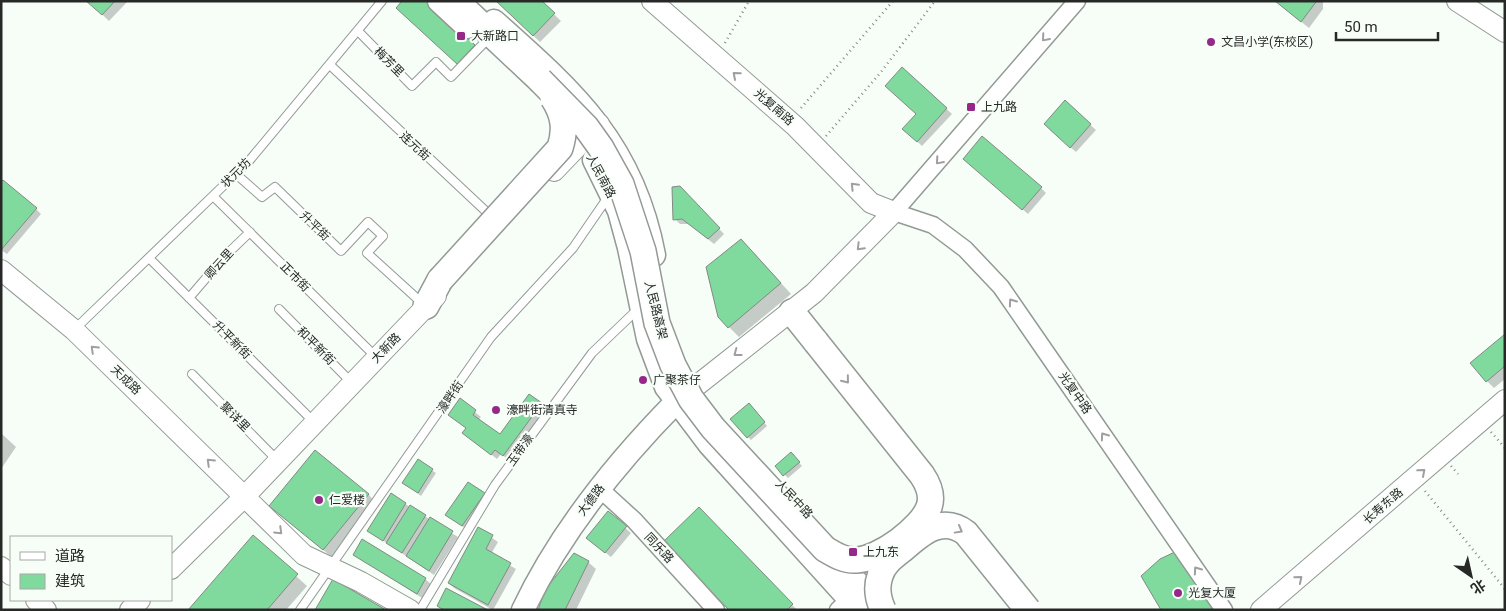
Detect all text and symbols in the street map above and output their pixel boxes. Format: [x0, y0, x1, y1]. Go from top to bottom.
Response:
scale bar [1336, 10, 1438, 42]
text: 50 m [1344, 18, 1378, 36]
place label: 大新路口 [471, 29, 519, 43]
marker: 大新路口 [455, 30, 467, 42]
one-way arrow [1042, 32, 1051, 41]
place label: 文昌小学(东校区) [1221, 35, 1313, 49]
marker: 文昌小学(东校区) [1205, 36, 1217, 48]
street label: 梅芳里 [371, 44, 407, 80]
one-way arrow [733, 71, 742, 80]
street label: 光复南路 [751, 86, 797, 128]
place label: 上九路 [981, 100, 1017, 114]
marker: 上九路 [965, 101, 977, 113]
street label: 连元街 [397, 129, 433, 163]
street label: 人民南路 [584, 152, 618, 200]
street label: 状元坊 [218, 155, 254, 191]
one-way arrow [935, 155, 944, 164]
one-way arrow [851, 183, 860, 192]
street label: 升平街 [297, 208, 333, 244]
one-way arrow [857, 241, 866, 250]
street label: 卿云里 [202, 246, 236, 282]
street label: 正市街 [277, 259, 313, 295]
street label: 人民路高架 [642, 279, 670, 341]
one-way arrow [1009, 299, 1018, 308]
street label: 升平新街 [210, 318, 254, 362]
street label: 和平新街 [294, 324, 338, 368]
street label: 大新路 [368, 330, 404, 366]
one-way arrow [90, 346, 99, 355]
one-way arrow [733, 347, 743, 356]
street label: 天成路 [108, 362, 144, 398]
street label: 光复中路 [1055, 369, 1095, 417]
place label: 广聚茶仔 [653, 373, 701, 387]
marker: 广聚茶仔 [637, 374, 649, 386]
one-way arrow [841, 375, 850, 384]
street label: 濠畔街 [434, 378, 466, 416]
street label: 聚详里 [217, 399, 253, 435]
place label: 濠畔街清真寺 [506, 403, 578, 417]
marker: 濠畔街清真寺 [490, 404, 502, 416]
street label: 玉带濠 [504, 431, 537, 469]
one-way arrow [1101, 432, 1110, 442]
one-way arrow [207, 459, 216, 468]
one-way arrow [1416, 469, 1425, 478]
street label: 人民中路 [773, 477, 815, 521]
street label: 大德路 [575, 481, 607, 519]
street label: 长寿东路 [1360, 485, 1406, 527]
place label: 仁爱楼 [329, 493, 365, 507]
marker: 仁爱楼 [313, 494, 325, 506]
one-way arrow [954, 524, 963, 534]
one-way arrow [273, 526, 282, 535]
street label: 同乐路 [642, 530, 676, 566]
legend [10, 536, 172, 601]
place label: 上九东 [863, 545, 899, 559]
marker: 上九东 [847, 546, 859, 558]
text: 道路 [55, 547, 85, 565]
north arrow [1446, 551, 1496, 601]
one-way arrow [1194, 566, 1203, 575]
text: 建筑 [55, 572, 85, 590]
one-way arrow [1293, 575, 1302, 584]
text: 北 [1468, 576, 1489, 597]
place label: 光复大厦 [1188, 586, 1236, 600]
marker: 光复大厦 [1172, 587, 1184, 599]

